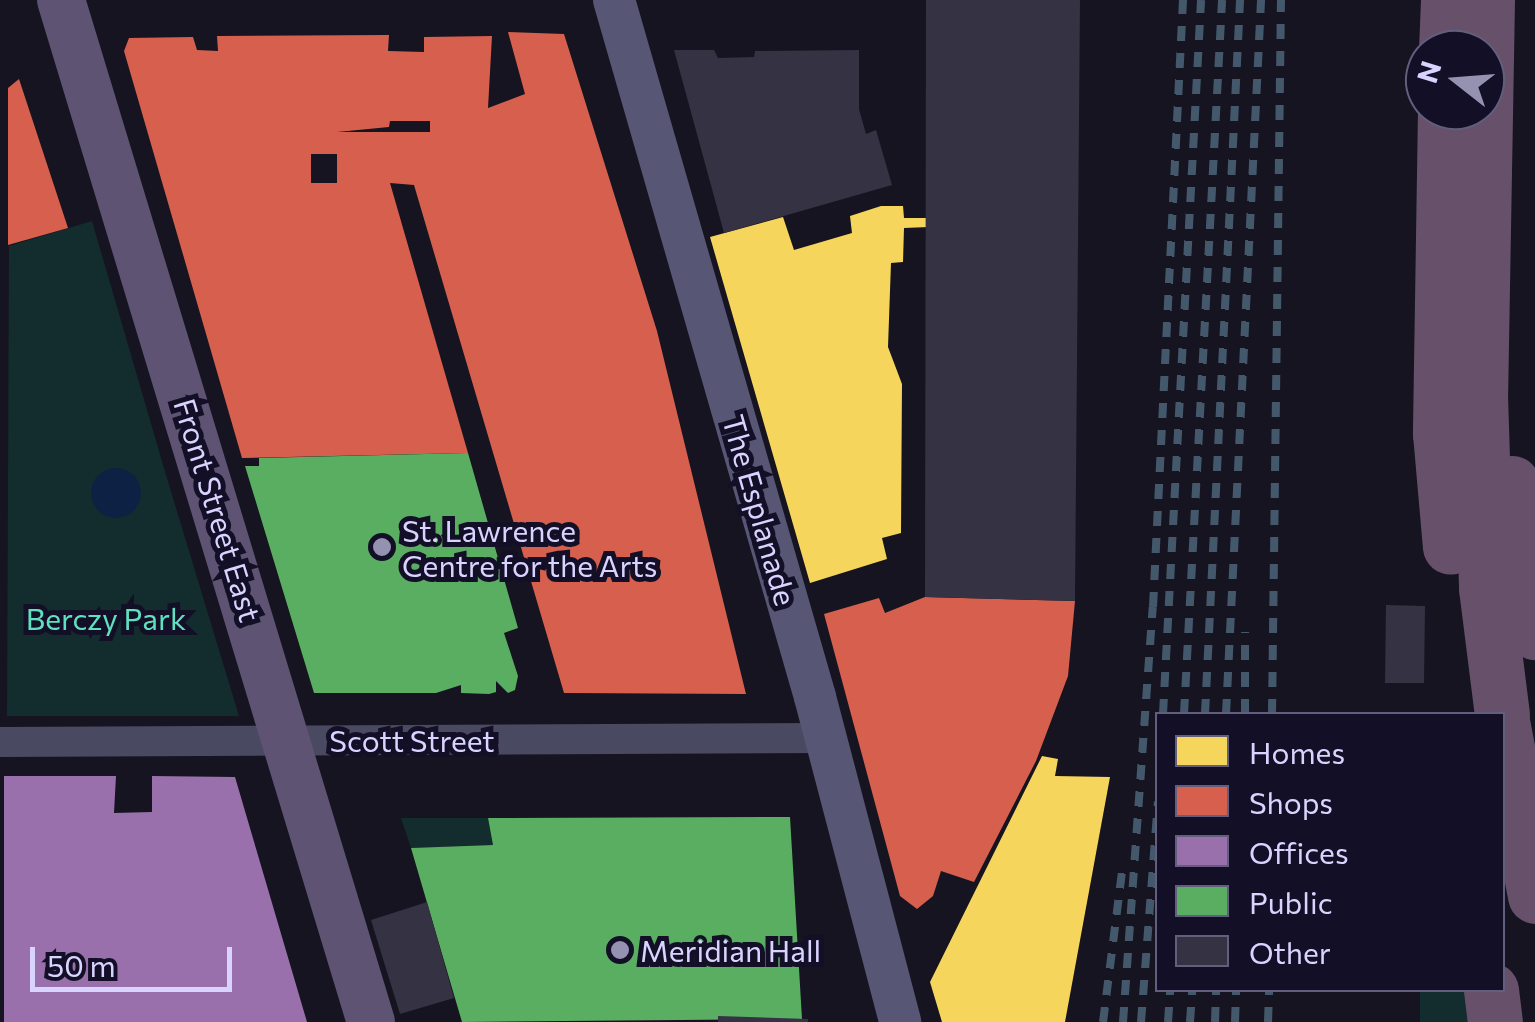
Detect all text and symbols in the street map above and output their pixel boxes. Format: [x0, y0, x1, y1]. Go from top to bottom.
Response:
north arrow [1405, 30, 1505, 130]
text: N [1409, 57, 1448, 87]
street label: Front Street East [167, 394, 269, 626]
street label: The Esplanade [716, 411, 804, 609]
place label: St. Lawrence Centre for the Arts [402, 512, 657, 582]
marker: St. Lawrence Centre for the Arts [371, 536, 393, 558]
park label: Berczy Park [26, 600, 186, 636]
legend [1155, 712, 1505, 992]
street label: Scott Street [329, 722, 495, 758]
text: Homes [1249, 733, 1345, 770]
text: Shops [1249, 783, 1333, 820]
text: Offices [1249, 833, 1349, 870]
text: Public [1249, 883, 1333, 920]
scale bar [35, 927, 238, 989]
place label: Meridian Hall [640, 932, 821, 968]
text: Other [1249, 933, 1331, 970]
marker: Meridian Hall [609, 939, 631, 961]
text: 50 m [47, 946, 116, 983]

